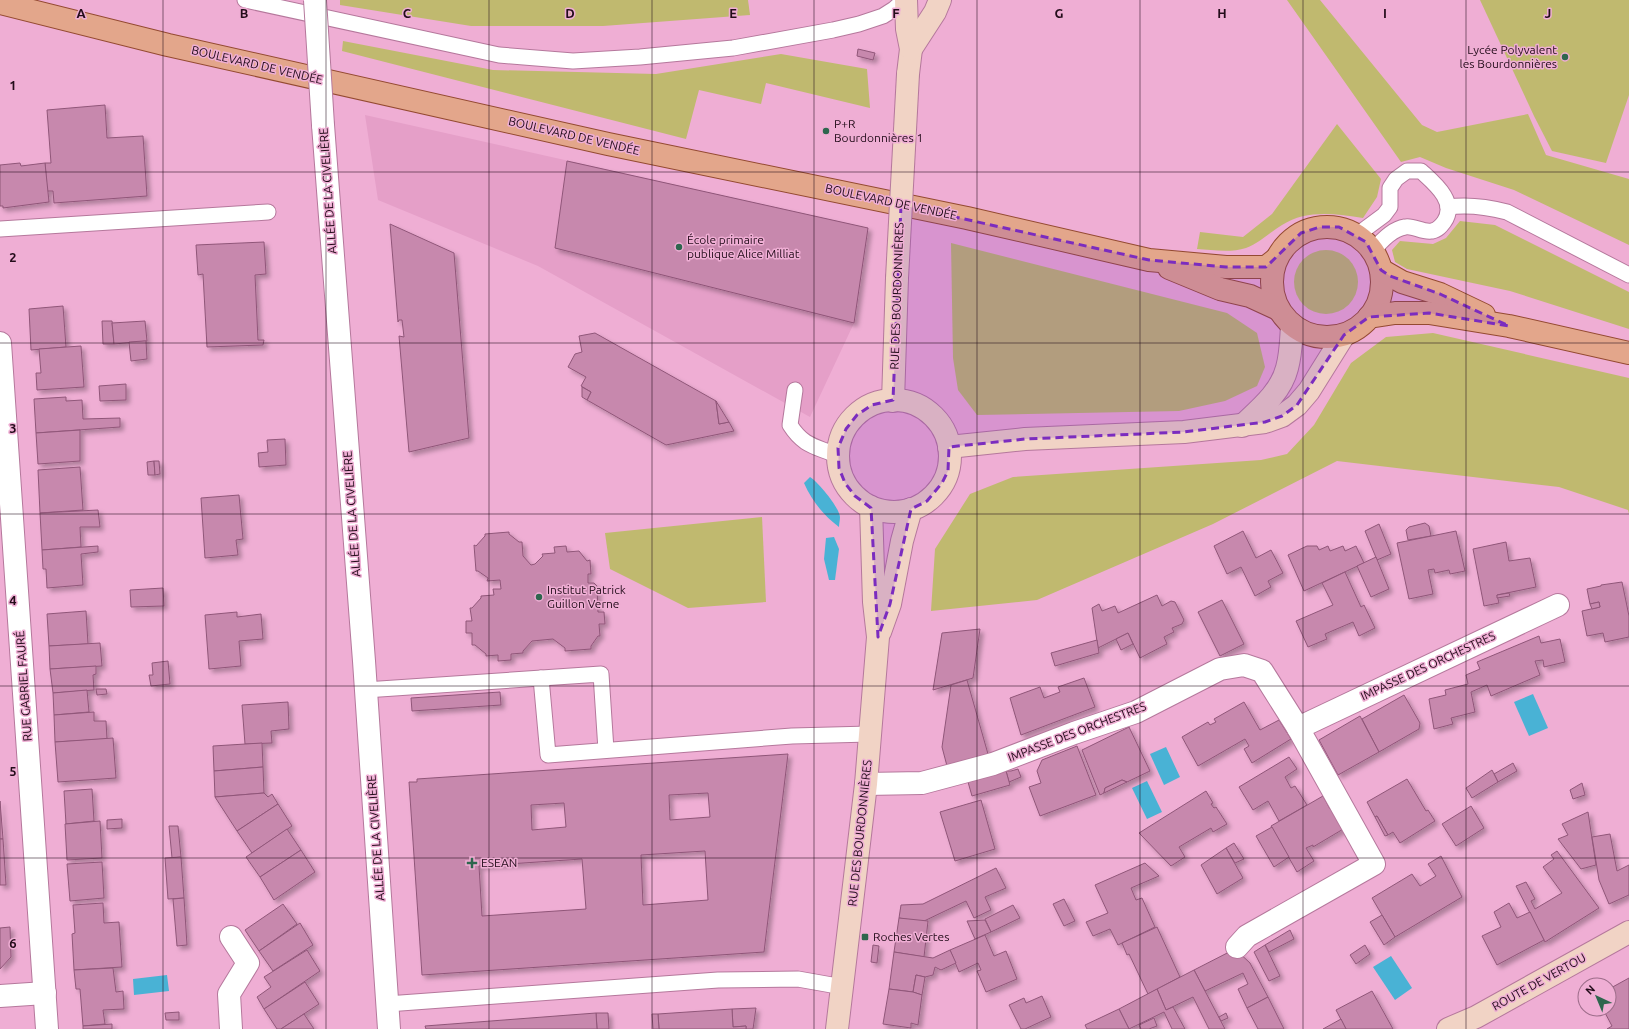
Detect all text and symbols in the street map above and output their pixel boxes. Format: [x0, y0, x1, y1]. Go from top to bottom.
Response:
text: A [76, 6, 86, 20]
text: B [240, 6, 249, 20]
text: C [403, 6, 412, 20]
text: D [565, 6, 575, 20]
text: E [729, 6, 737, 20]
text: F [892, 6, 900, 20]
text: G [1055, 6, 1064, 20]
text: H [1217, 6, 1227, 20]
text: I [1383, 6, 1387, 20]
text: J [1545, 6, 1551, 20]
street label: BOULEVARD DE VENDÉE [190, 43, 324, 86]
place label: Lycée Polyvalent les Bourdonnières [1460, 43, 1557, 70]
marker: Lycée Polyvalent les Bourdonnières [1560, 52, 1570, 62]
text: 1 [9, 78, 17, 92]
street label: BOULEVARD DE VENDÉE [507, 114, 641, 157]
place label: P+R Bourdonnières 1 [834, 117, 923, 144]
marker: P+R Bourdonnières 1 [821, 126, 831, 136]
street label: ALLÉE DE LA CIVELIÈRE [317, 127, 338, 254]
street label: BOULEVARD DE VENDÉE [824, 181, 958, 222]
street label: RUE DES BOURDONNIÈRES [887, 222, 906, 370]
place label: École primaire publique Alice Milliat [687, 233, 800, 260]
marker: École primaire publique Alice Milliat [674, 242, 684, 252]
text: 2 [9, 250, 17, 264]
text: 3 [9, 421, 17, 435]
street label: ALLÉE DE LA CIVELIÈRE [341, 450, 362, 577]
place label: Institut Patrick Guillon Verne [547, 583, 626, 610]
marker: Institut Patrick Guillon Verne [534, 592, 544, 602]
text: 4 [9, 593, 17, 607]
street label: IMPASSE DES ORCHESTRES [1358, 629, 1497, 703]
street label: RUE GABRIEL FAURÉ [13, 630, 34, 742]
street label: IMPASSE DES ORCHESTRES [1006, 699, 1148, 764]
street label: RUE DES BOURDONNIÈRES [845, 759, 874, 907]
text: 5 [9, 764, 17, 778]
street label: ALLÉE DE LA CIVELIÈRE [365, 774, 386, 901]
place label: ESEAN [481, 856, 517, 869]
marker: ESEAN [466, 857, 478, 869]
place label: Roches Vertes [873, 930, 949, 943]
marker: Roches Vertes [860, 932, 870, 942]
text: 6 [9, 936, 17, 950]
street label: ROUTE DE VERTOU [1490, 950, 1588, 1013]
north arrow [1577, 977, 1617, 1017]
text: N [1583, 983, 1597, 997]

